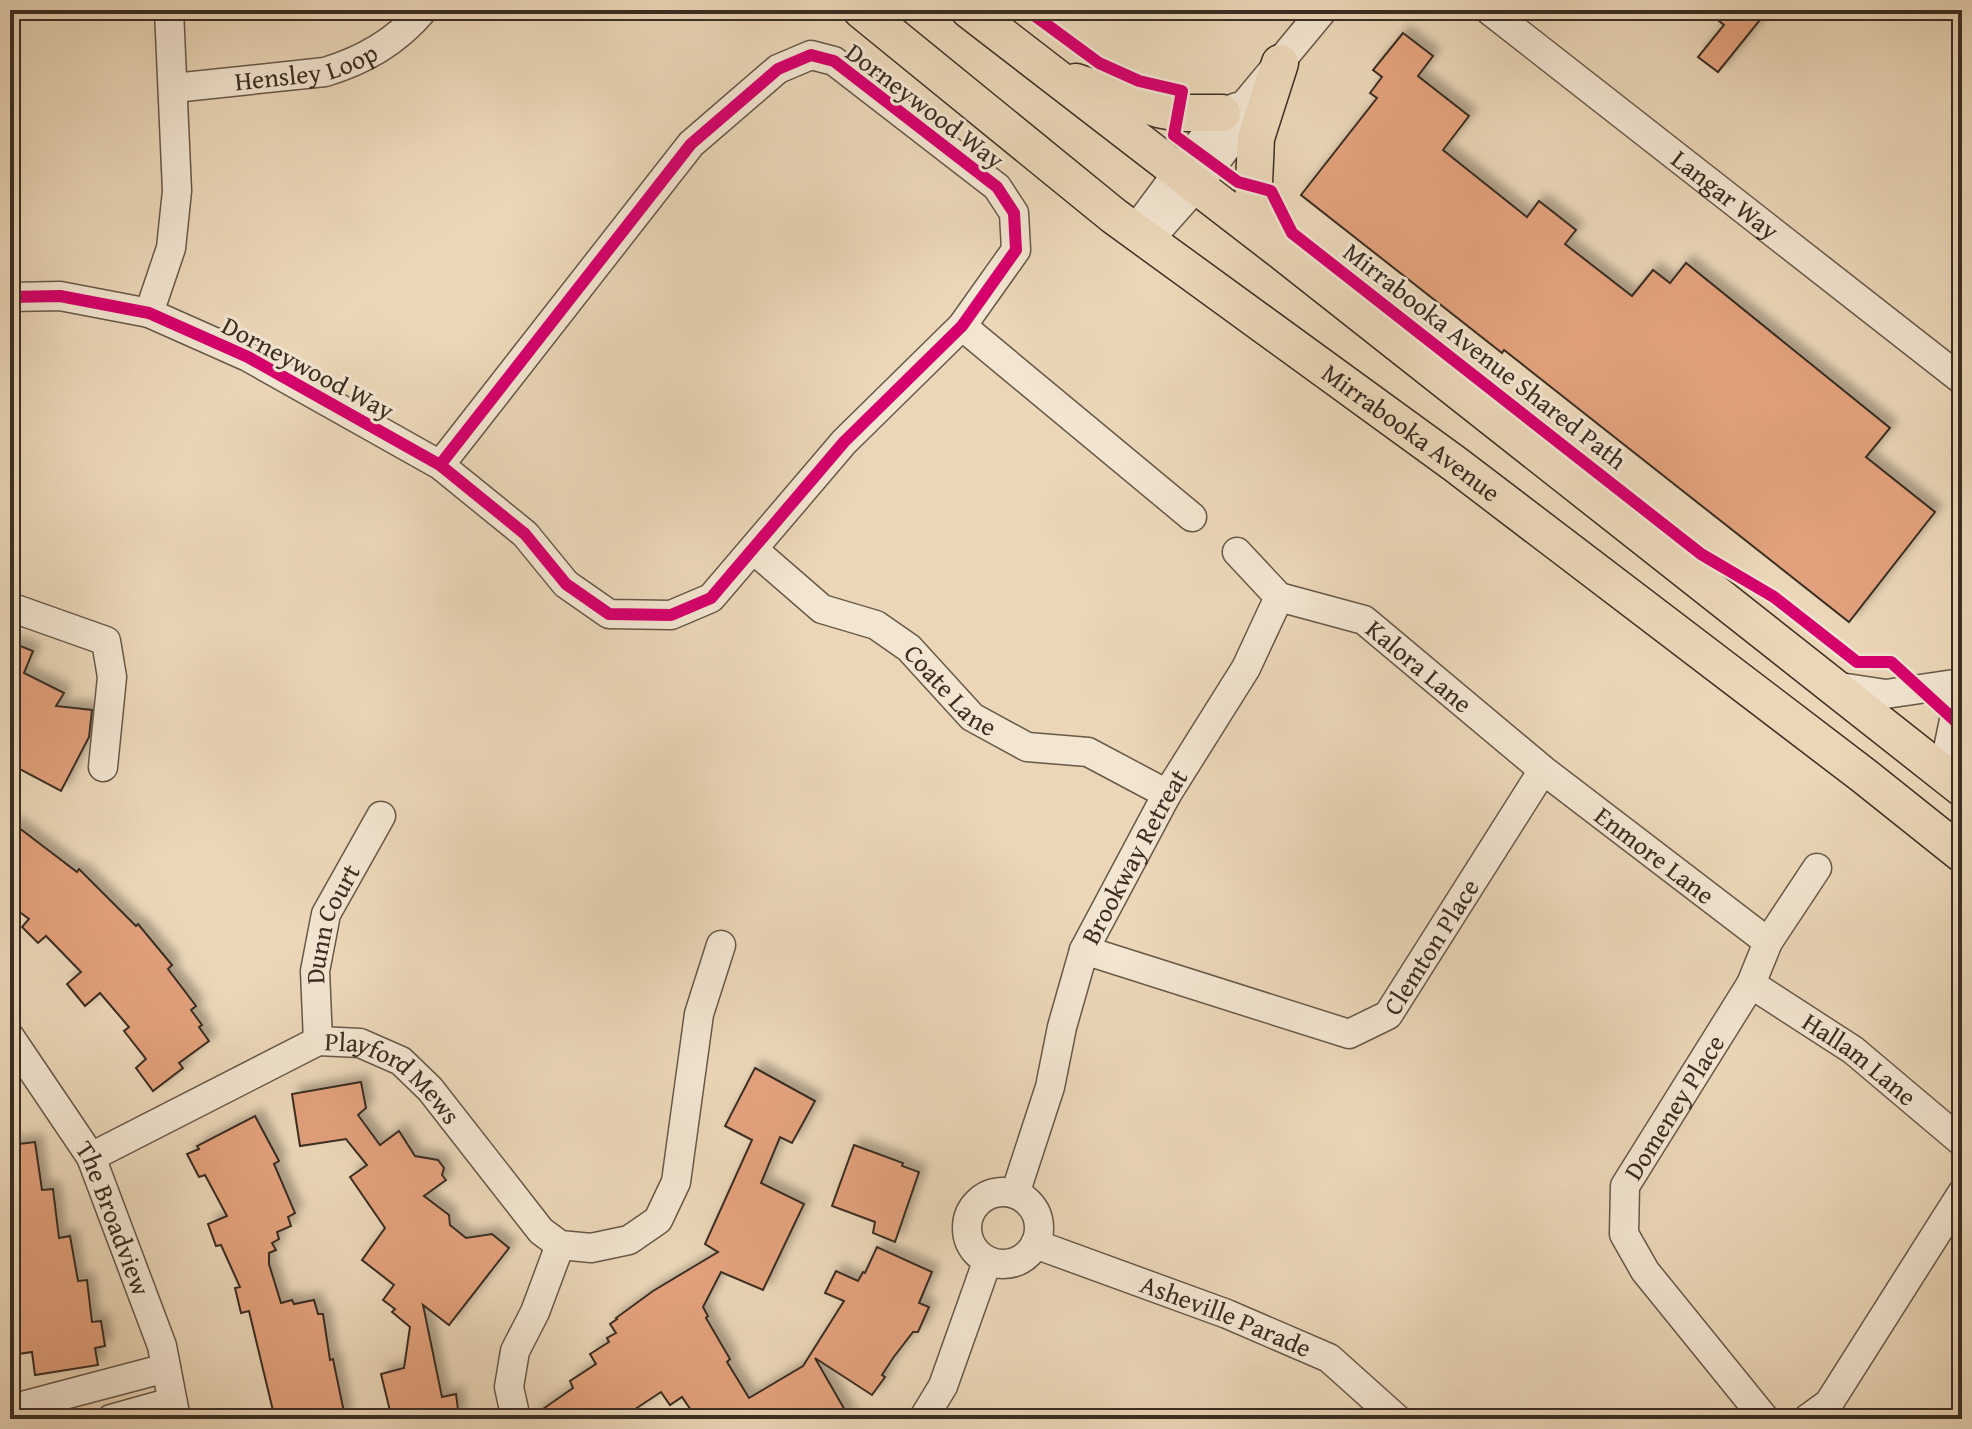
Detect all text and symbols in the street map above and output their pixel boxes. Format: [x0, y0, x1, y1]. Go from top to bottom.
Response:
street label: Hensley Loop [233, 33, 385, 100]
street label: Dorneywood Way [838, 33, 1013, 178]
street label: Langar Way [1663, 140, 1788, 249]
street label: Mirrabooka Avenue Shared Path [1337, 236, 1633, 476]
street label: Dorneywood Way [215, 306, 401, 429]
street label: Mirrabooka Avenue [1315, 358, 1505, 508]
street label: Kalora Lane [1358, 610, 1481, 722]
street label: Coate Lane [895, 635, 1004, 746]
street label: Brookway Retreat [1071, 761, 1197, 951]
street label: Enmore Lane [1586, 796, 1723, 914]
street label: Dunn Court [295, 856, 369, 985]
street label: Clemton Place [1373, 871, 1489, 1023]
street label: Hallam Lane [1795, 1002, 1926, 1115]
street label: Playford Mews [324, 1021, 471, 1132]
street label: Domeney Place [1613, 1026, 1734, 1187]
street label: The Broadview [66, 1132, 161, 1301]
street label: Asheville Parade [1135, 1264, 1318, 1367]

